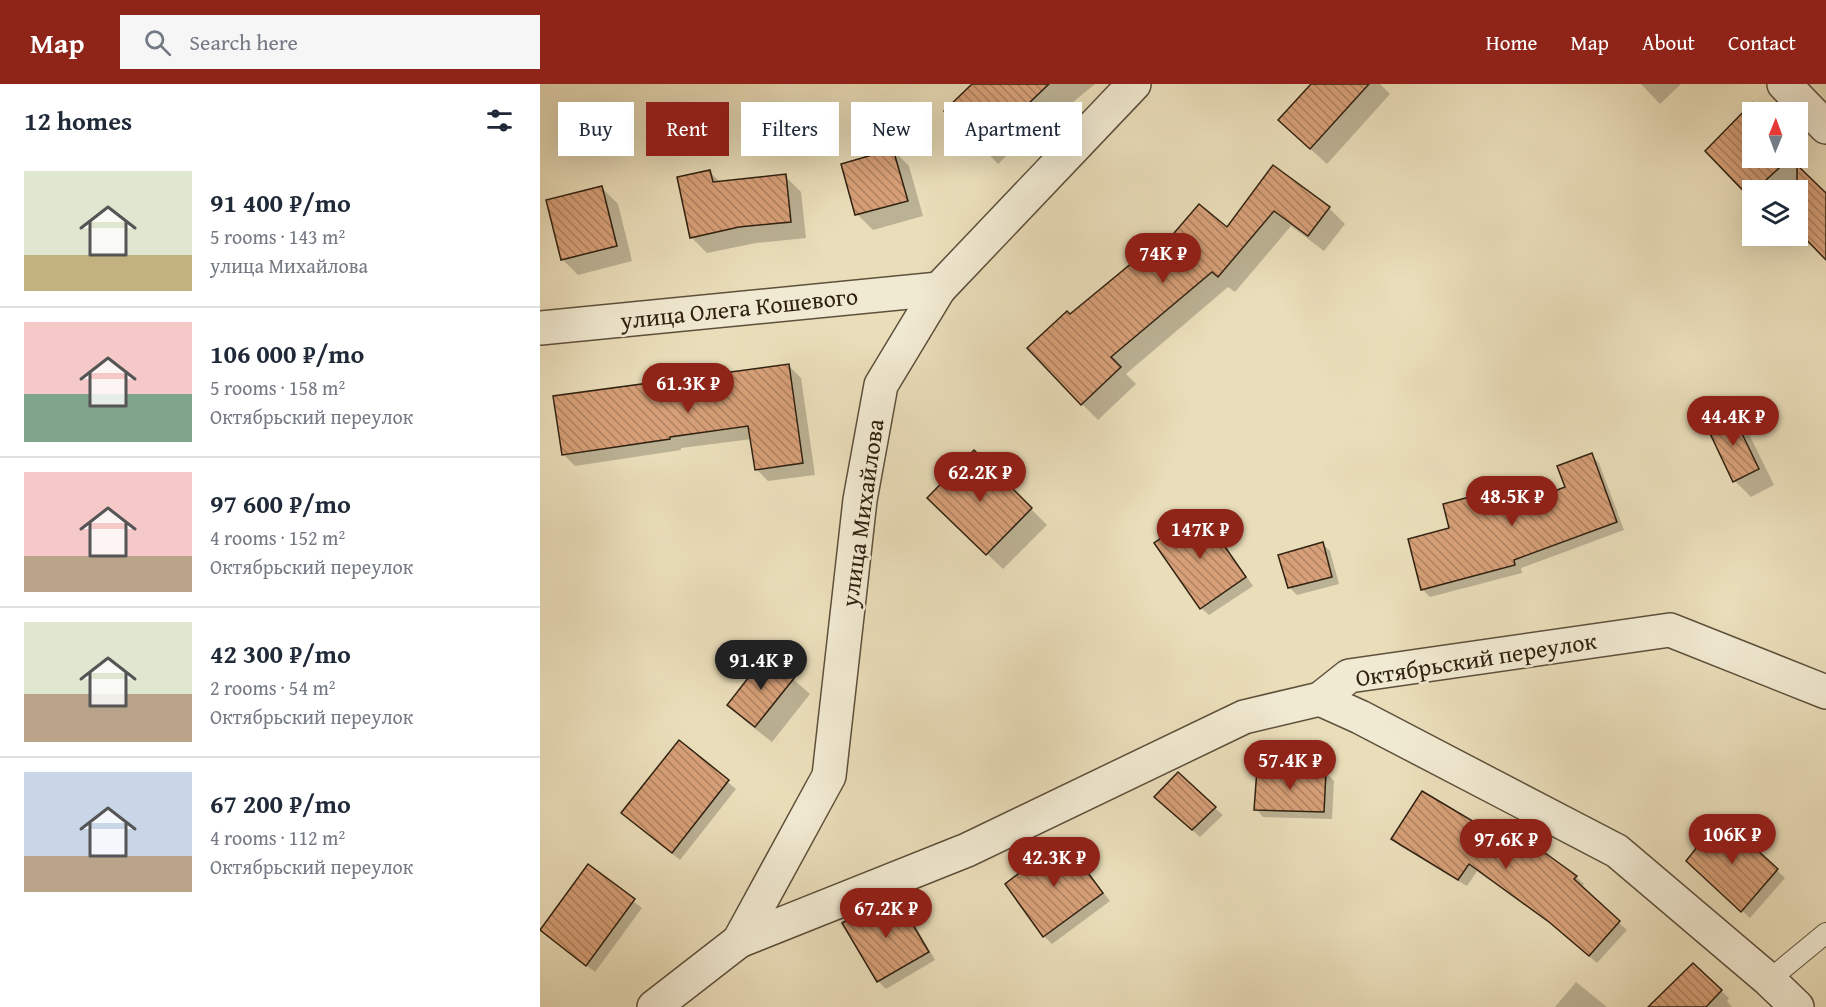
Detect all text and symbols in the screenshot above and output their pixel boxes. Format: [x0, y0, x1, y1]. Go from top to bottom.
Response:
search box [120, 15, 540, 69]
text: Map [30, 22, 84, 63]
icon: search [141, 26, 174, 59]
text: Search here [189, 26, 298, 58]
text: Home [1486, 27, 1537, 58]
text: Map [1570, 27, 1609, 58]
text: About [1642, 27, 1695, 58]
text: Contact [1728, 27, 1796, 58]
text: 12 homes [24, 101, 132, 140]
chip: Buy [558, 102, 634, 156]
chip: Rent [646, 102, 729, 156]
chip: Filters [741, 102, 839, 156]
chip: New [851, 102, 932, 156]
chip: Apartment [944, 102, 1082, 156]
north arrow [1742, 102, 1808, 168]
map controls [1742, 102, 1808, 246]
icon: filters [483, 104, 516, 137]
button: layers [1742, 180, 1808, 246]
text: 91 400 ₽/mo [210, 183, 351, 222]
icon: home [72, 195, 144, 267]
text: 5 rooms · 143 m² [210, 222, 345, 251]
pin: 74K ₽ [1121, 233, 1205, 284]
text: 74K ₽ [1139, 238, 1187, 267]
text: улица Михайлова [210, 251, 368, 280]
street label: улица Олега Кошевого [617, 278, 860, 338]
text: 106 000 ₽/mo [210, 334, 364, 373]
icon: home [72, 346, 144, 418]
pin: 61.3K ₽ [633, 363, 743, 414]
text: 61.3K ₽ [656, 368, 720, 397]
text: 5 rooms · 158 m² [210, 373, 345, 402]
pin: 44.4K ₽ [1678, 396, 1788, 447]
text: 44.4K ₽ [1701, 401, 1765, 430]
text: Октябрьский переулок [210, 402, 413, 431]
street label: улица Михайлова [831, 416, 893, 610]
pin: 62.2K ₽ [925, 452, 1035, 503]
text: 62.2K ₽ [948, 457, 1012, 486]
pin: 48.5K ₽ [1457, 476, 1567, 527]
text: 48.5K ₽ [1480, 481, 1544, 510]
text: 97 600 ₽/mo [210, 484, 351, 523]
icon: home [72, 496, 144, 568]
pin: 147K ₽ [1151, 509, 1249, 560]
text: 147K ₽ [1171, 514, 1229, 543]
text: 4 rooms · 152 m² [210, 523, 345, 552]
text: Октябрьский переулок [210, 552, 413, 581]
street label: Октябрьский переулок [1353, 623, 1600, 695]
text: 42 300 ₽/mo [210, 634, 351, 673]
pin: 91.4K ₽ [706, 640, 816, 691]
text: 91.4K ₽ [729, 645, 793, 674]
icon: home [72, 646, 144, 718]
text: 2 rooms · 54 m² [210, 673, 336, 702]
text: Октябрьский переулок [210, 702, 413, 731]
pin: 57.4K ₽ [1235, 740, 1345, 791]
text: 57.4K ₽ [1258, 745, 1322, 774]
text: 67 200 ₽/mo [210, 784, 351, 823]
icon: home [72, 796, 144, 868]
pin: 106K ₽ [1683, 814, 1781, 865]
pin: 97.6K ₽ [1451, 819, 1561, 870]
text: 106K ₽ [1703, 819, 1761, 848]
text: 4 rooms · 112 m² [210, 823, 345, 852]
text: 97.6K ₽ [1474, 824, 1538, 853]
pin: 42.3K ₽ [999, 837, 1109, 888]
text: 42.3K ₽ [1022, 842, 1086, 871]
text: Октябрьский переулок [210, 852, 413, 881]
pin: 67.2K ₽ [831, 888, 941, 939]
text: 67.2K ₽ [854, 893, 918, 922]

